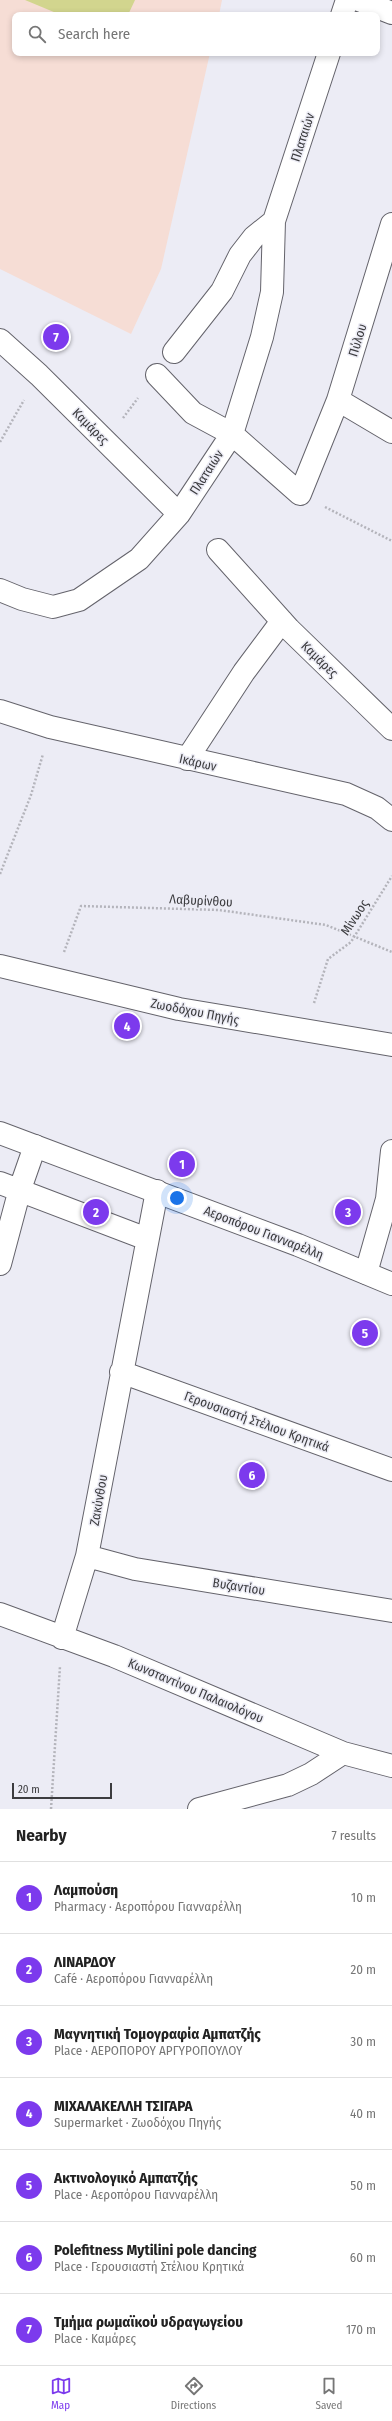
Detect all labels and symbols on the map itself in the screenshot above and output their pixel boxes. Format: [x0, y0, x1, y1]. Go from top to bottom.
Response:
street label: Πλαταιών [288, 111, 317, 163]
pin: 7 [43, 322, 69, 352]
street label: Πύλου [345, 322, 370, 358]
street label: Καμάρες [69, 405, 112, 448]
street label: Πλαταιών [186, 447, 227, 497]
street label: Καμάρες [298, 638, 341, 681]
street label: Ικάρων [178, 751, 218, 774]
street label: Λαβυρίνθου [169, 891, 233, 910]
street label: Μίνωος [337, 896, 372, 938]
street label: Ζωοδόχου Πηγής [149, 996, 241, 1028]
pin: 4 [114, 1011, 140, 1041]
pin: 1 [169, 1149, 195, 1179]
your location [167, 1188, 187, 1208]
pin: 2 [83, 1197, 109, 1227]
pin: 3 [335, 1197, 361, 1227]
street label: Αεροπόρου Γιανναρέλλη [202, 1203, 326, 1262]
pin: 5 [352, 1318, 378, 1348]
street label: Γερουσιαστή Στέλιου Κρητικά [182, 1388, 331, 1455]
pin: 6 [239, 1460, 265, 1490]
street label: Ζακύνθου [87, 1473, 110, 1527]
street label: Βυζαντίου [212, 1575, 266, 1598]
street label: Κωνσταντίνου Παλαιολόγου [126, 1655, 266, 1726]
scale bar [12, 1781, 112, 1800]

